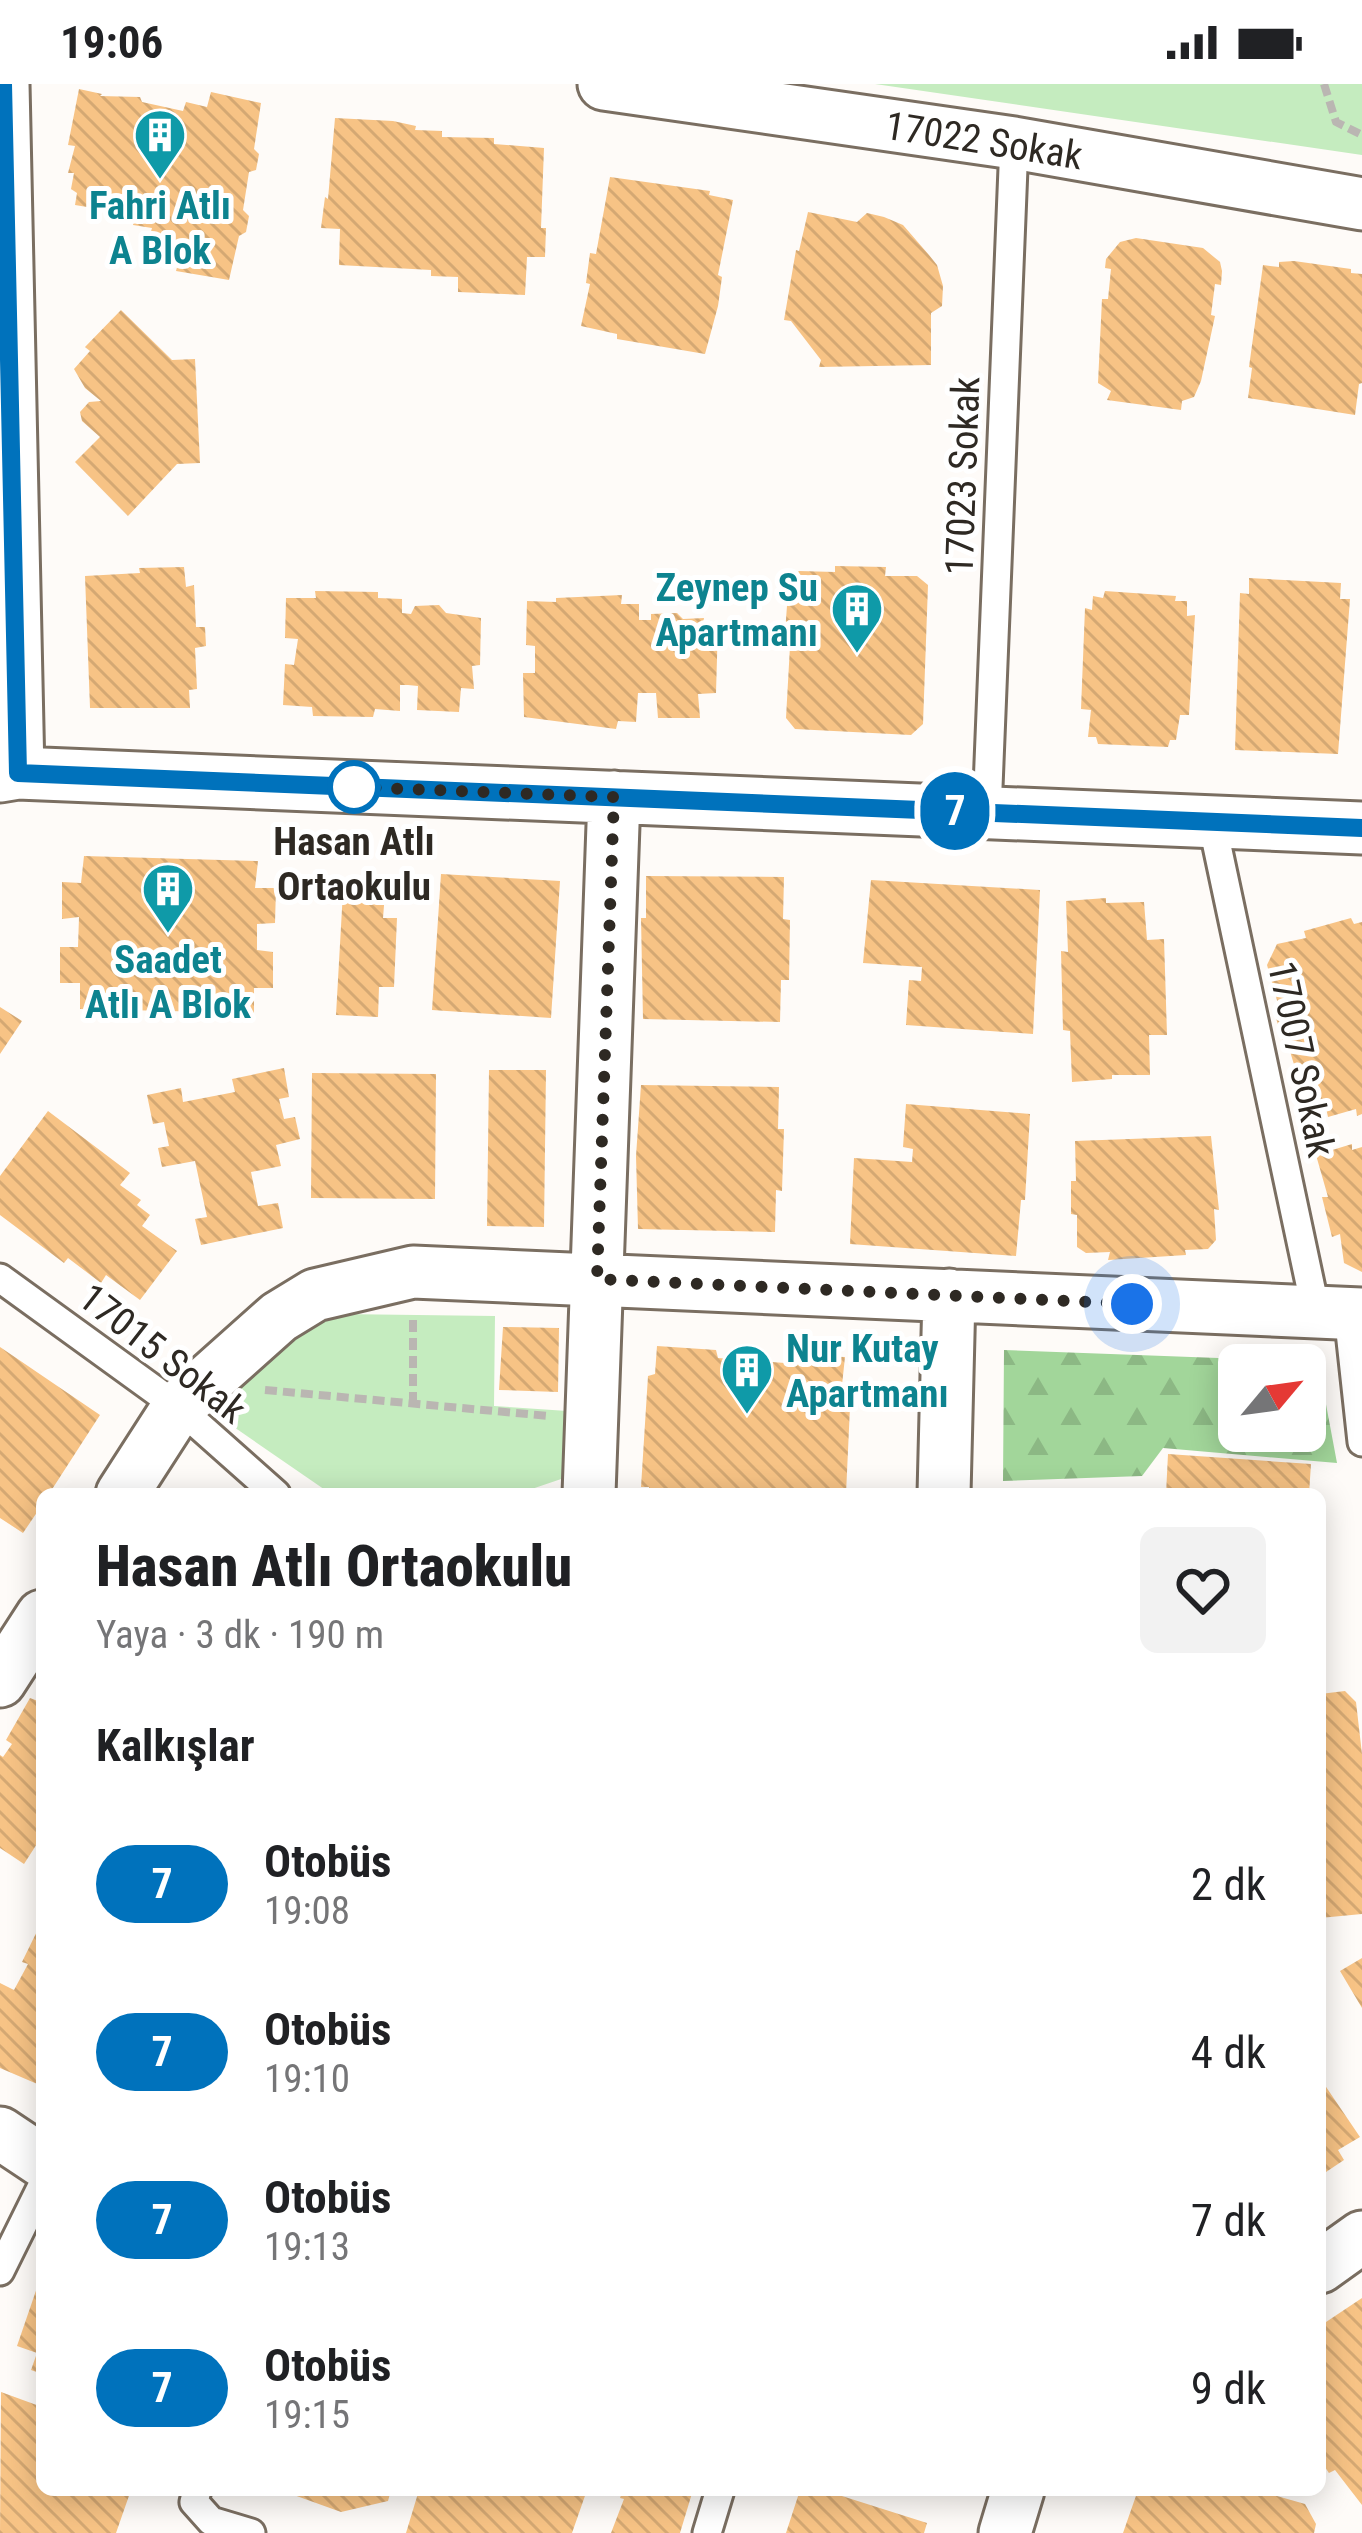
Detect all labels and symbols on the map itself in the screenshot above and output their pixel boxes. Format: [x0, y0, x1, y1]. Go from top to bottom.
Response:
street label: 17022 Sokak [882, 103, 1086, 179]
building icon: Fahri Atlı A Blok [132, 107, 188, 181]
place label: Fahri Atlı A Blok [89, 183, 231, 274]
street label: 17023 Sokak [937, 375, 989, 576]
place label: Zeynep Su Apartmanı [655, 565, 818, 656]
building icon: Zeynep Su Apartmanı [829, 581, 885, 655]
marker: Hasan Atlı Ortaokulu [329, 762, 379, 812]
line badge: 7 [916, 772, 994, 850]
place label: Hasan Atlı Ortaokulu [273, 819, 435, 910]
building icon: Saadet Atlı A Blok [140, 861, 196, 935]
place label: Saadet Atlı A Blok [85, 937, 251, 1028]
street label: 17007 Sokak [1258, 957, 1344, 1162]
street label: 17015 Sokak [70, 1274, 255, 1433]
your location [1102, 1274, 1162, 1334]
place label: Nur Kutay Apartmanı [786, 1326, 949, 1417]
building icon: Nur Kutay Apartmanı [719, 1342, 775, 1416]
north arrow [1218, 1344, 1326, 1452]

